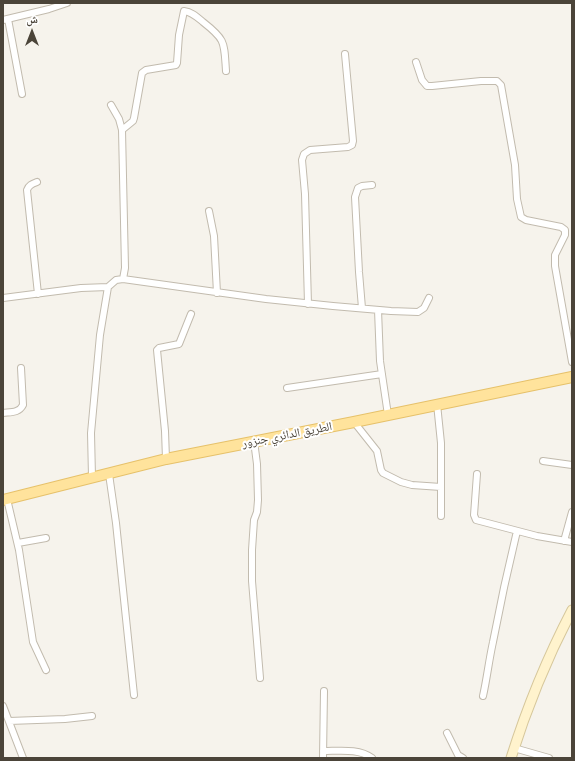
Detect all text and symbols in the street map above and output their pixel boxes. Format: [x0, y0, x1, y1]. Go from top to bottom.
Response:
north arrow [12, 12, 52, 52]
text: ش [26, 13, 38, 26]
street label: الطريق الدائري جنزور [241, 419, 333, 451]

